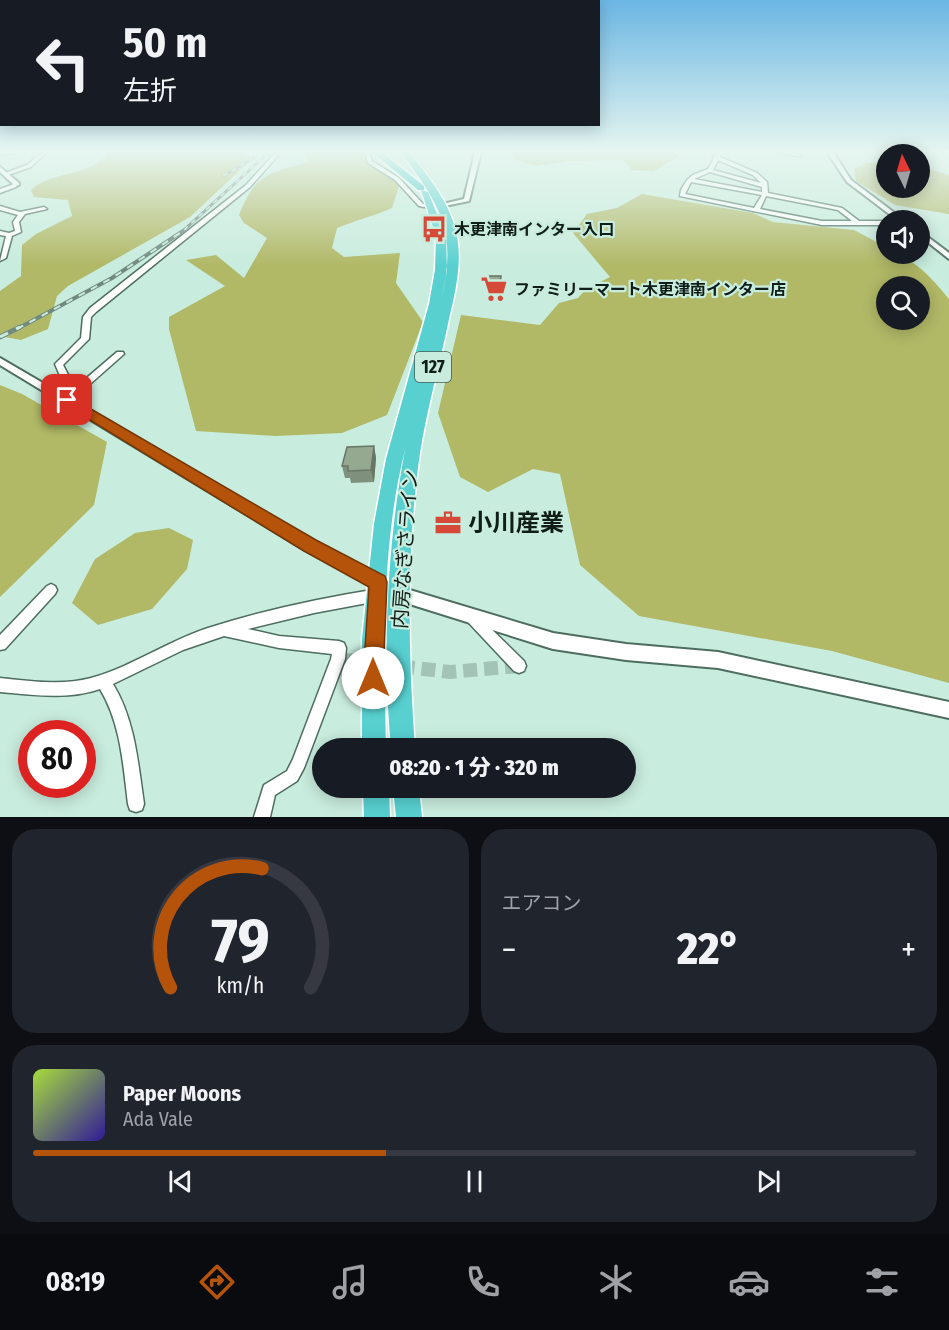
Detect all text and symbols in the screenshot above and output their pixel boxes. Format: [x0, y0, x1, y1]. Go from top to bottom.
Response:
text: 50 m [123, 18, 207, 68]
icon: left [24, 24, 102, 102]
text: 左折 [123, 75, 177, 107]
north arrow [876, 144, 930, 198]
map controls [876, 144, 930, 330]
button: sound [876, 210, 930, 264]
bus stop icon: 木更津南インター入口 [419, 214, 449, 244]
place label: 木更津南インター入口 [454, 220, 614, 239]
supermarket icon: ファミリーマート木更津南インター店 [479, 274, 509, 304]
button: search [876, 276, 930, 330]
place label: ファミリーマート木更津南インター店 [514, 280, 786, 299]
road number: 127 [415, 352, 451, 382]
pin [41, 374, 92, 425]
icon: arrive [50, 383, 83, 416]
street label: 内房なぎさライン [387, 468, 423, 630]
office icon: 小川産業 [433, 508, 463, 538]
place label: 小川産業 [468, 509, 564, 537]
position arrow [341, 646, 405, 710]
speed limit sign: 80 [18, 720, 96, 798]
text: 08:20 · 1 分 · 320 m [389, 754, 559, 781]
text: エアコン [502, 891, 582, 915]
text: 79 [211, 904, 269, 979]
text: 22° [677, 922, 740, 976]
text: − [502, 930, 516, 970]
text: + [901, 930, 916, 970]
text: km/h [216, 973, 264, 999]
text: Paper Moons [123, 1080, 241, 1107]
text: Ada Vale [123, 1107, 193, 1131]
icon: previous [164, 1165, 197, 1198]
icon: pause [458, 1165, 491, 1198]
icon: next [752, 1165, 785, 1198]
icon: directions [196, 1261, 238, 1303]
icon: music [329, 1261, 371, 1303]
icon: phone [462, 1261, 504, 1303]
icon: climate [595, 1261, 637, 1303]
icon: car [728, 1261, 770, 1303]
icon: filters [861, 1261, 903, 1303]
text: 08:19 [46, 1266, 105, 1298]

